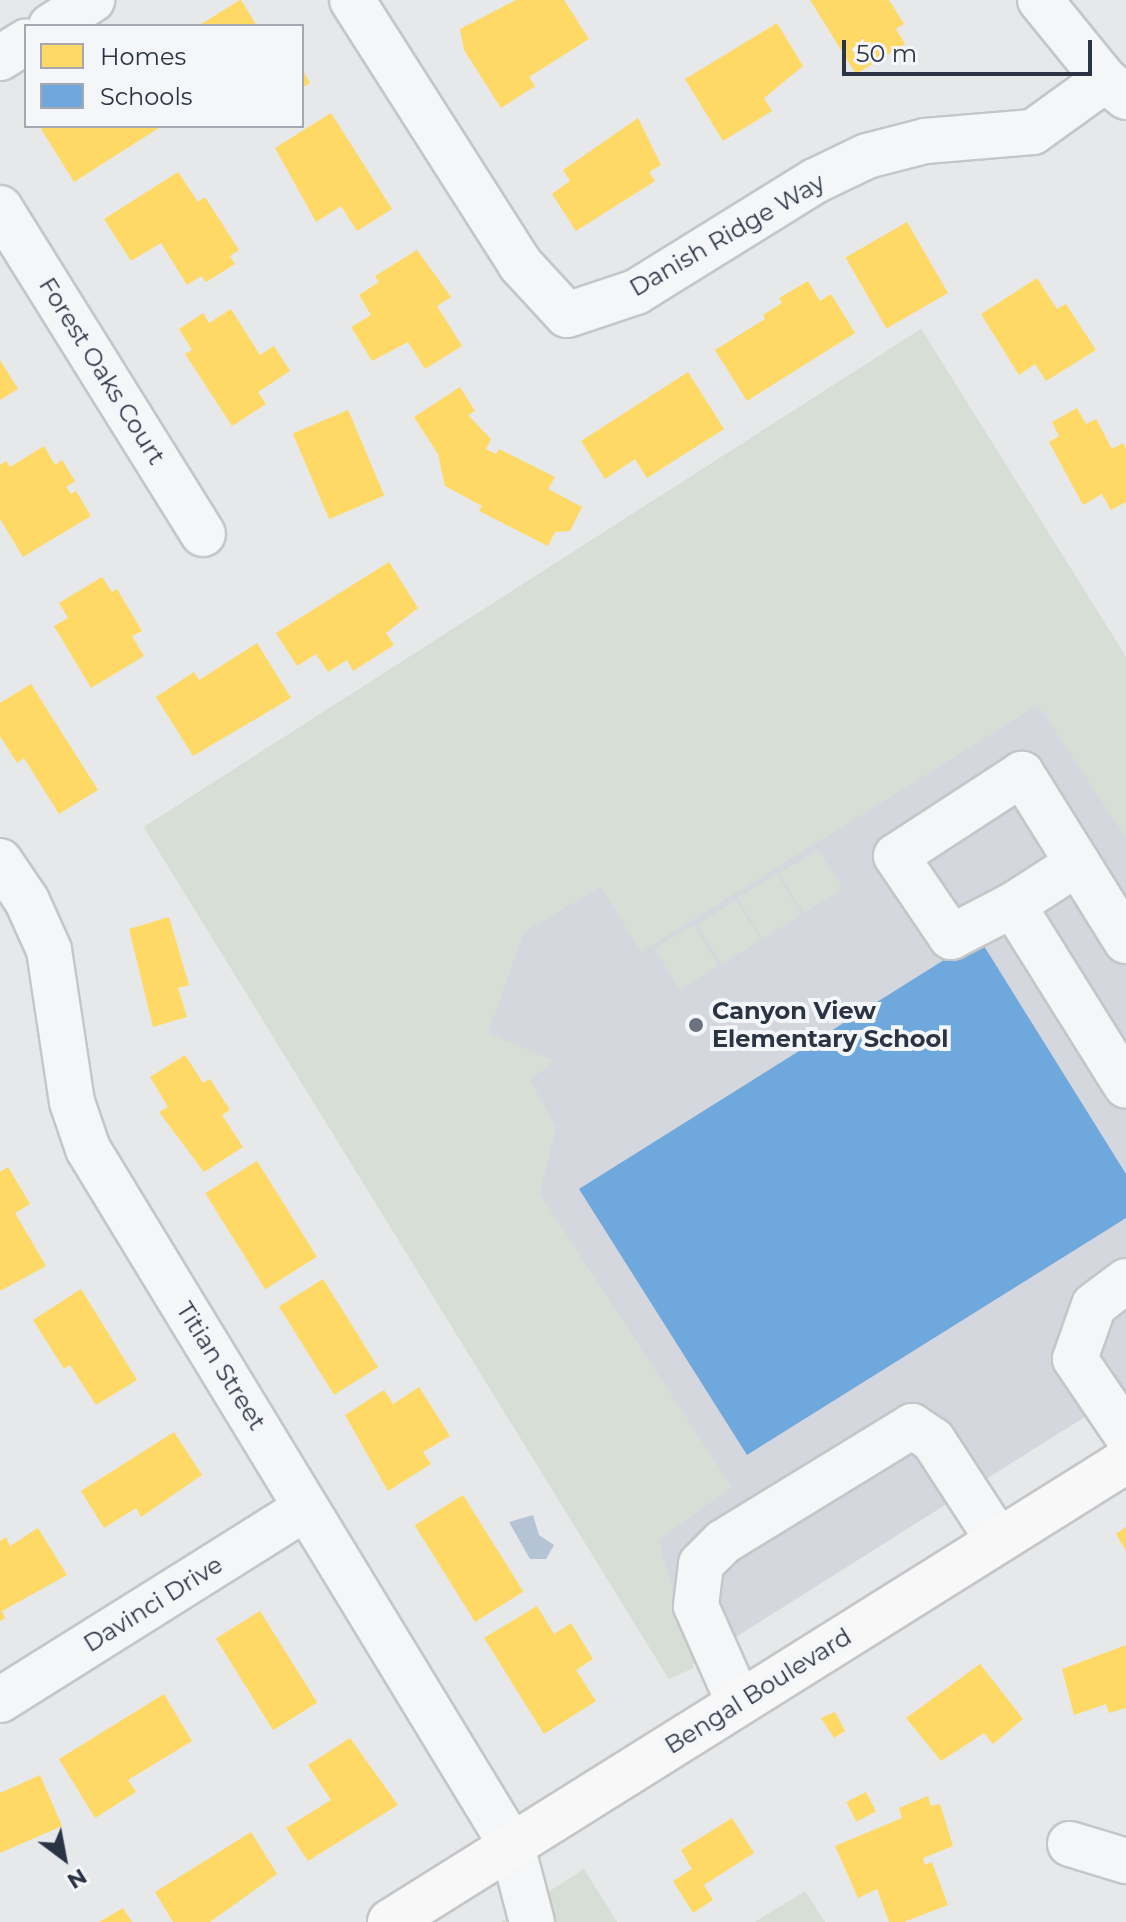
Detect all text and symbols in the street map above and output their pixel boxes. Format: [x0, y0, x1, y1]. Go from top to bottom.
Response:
legend [24, 24, 304, 128]
scale bar [846, 24, 1096, 74]
text: 50 m [856, 39, 917, 68]
text: Homes [100, 42, 186, 71]
text: Schools [100, 82, 193, 111]
street label: Danish Ridge Way [624, 167, 830, 303]
street label: Forest Oaks Court [33, 272, 171, 470]
place label: Canyon View Elementary School [712, 997, 949, 1053]
marker: Canyon View Elementary School [687, 1016, 705, 1034]
street label: Titian Street [170, 1297, 272, 1435]
street label: Davinci Drive [78, 1550, 228, 1658]
street label: Bengal Boulevard [659, 1622, 857, 1760]
north arrow [24, 1818, 104, 1898]
text: N [62, 1863, 92, 1895]

